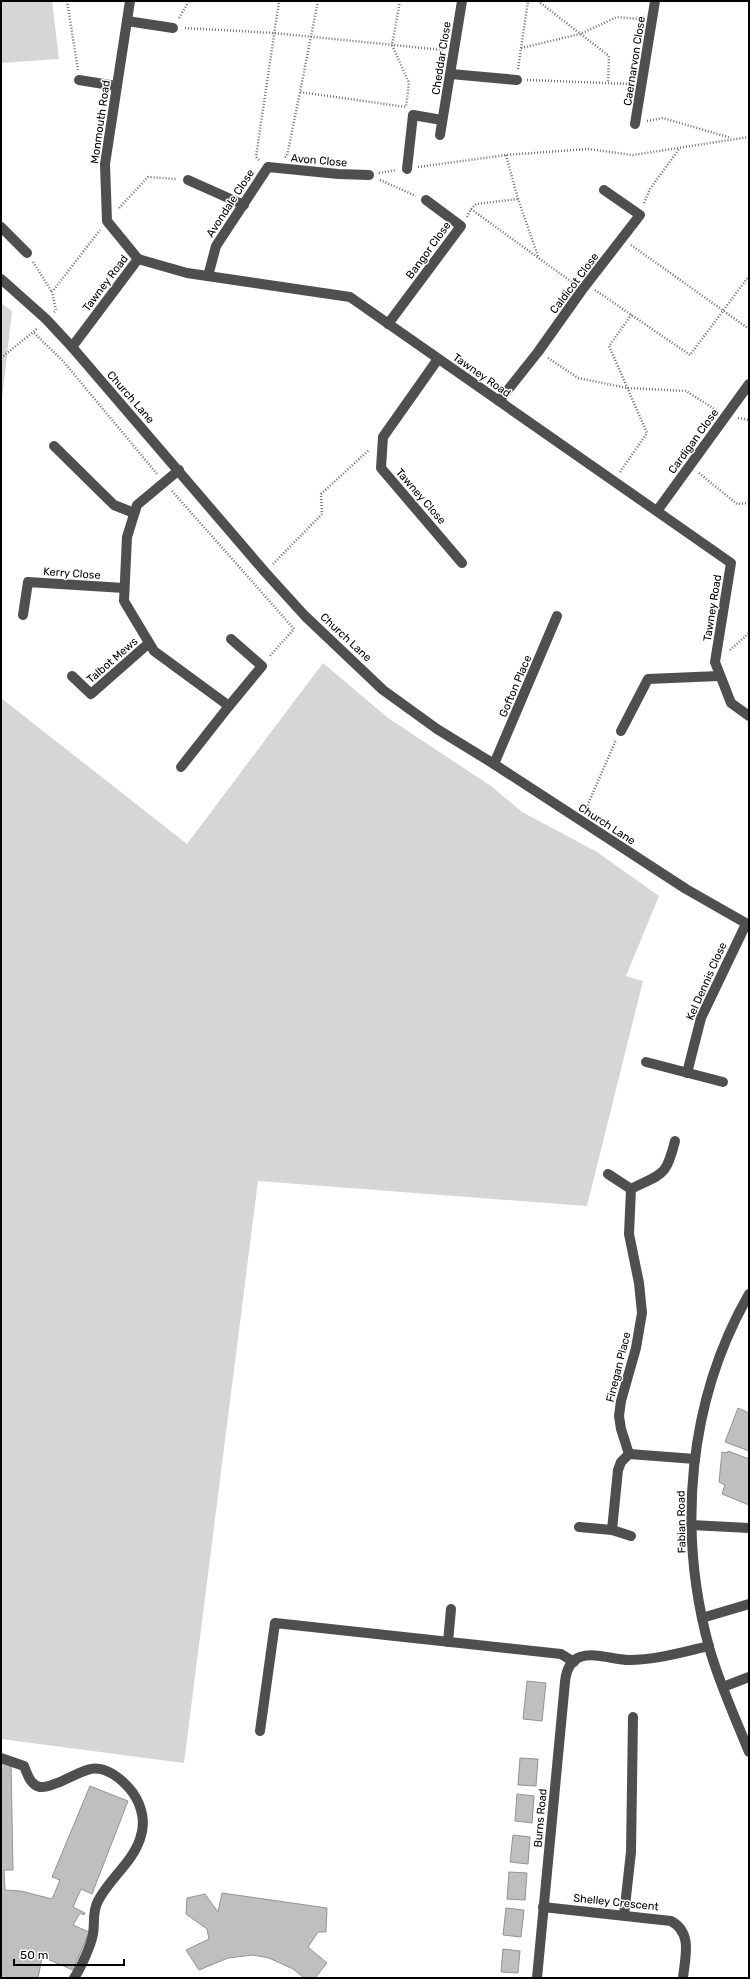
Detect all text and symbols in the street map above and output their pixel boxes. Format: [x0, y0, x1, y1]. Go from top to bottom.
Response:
street label: Caernarvon Close [621, 15, 648, 107]
street label: Cheddar Close [429, 20, 454, 96]
street label: Monmouth Road [88, 79, 113, 165]
street label: Avon Close [290, 152, 348, 169]
street label: Avondale Close [204, 167, 257, 240]
street label: Bangor Close [403, 219, 454, 281]
street label: Caldicot Close [547, 250, 601, 316]
street label: Tawney Road [80, 252, 131, 314]
street label: Tawney Road [450, 351, 513, 400]
street label: Church Lane [104, 368, 157, 426]
street label: Cardigan Close [666, 406, 721, 476]
street label: Tawney Close [393, 466, 448, 527]
street label: Kerry Close [43, 565, 101, 582]
street label: Tawney Road [701, 574, 724, 642]
street label: Church Lane [317, 610, 374, 664]
street label: Talbot Mews [84, 635, 141, 686]
street label: Gofton Place [497, 653, 534, 719]
street label: Church Lane [576, 801, 638, 848]
street label: Kel Dennis Close [683, 940, 729, 1022]
street label: Finegan Place [603, 1331, 633, 1404]
street label: Fabian Road [674, 1490, 689, 1554]
street label: Burns Road [531, 1788, 550, 1848]
street label: Shelley Crescent [573, 1892, 660, 1914]
scale bar [14, 1941, 124, 1967]
text: 50 m [20, 1948, 48, 1962]

